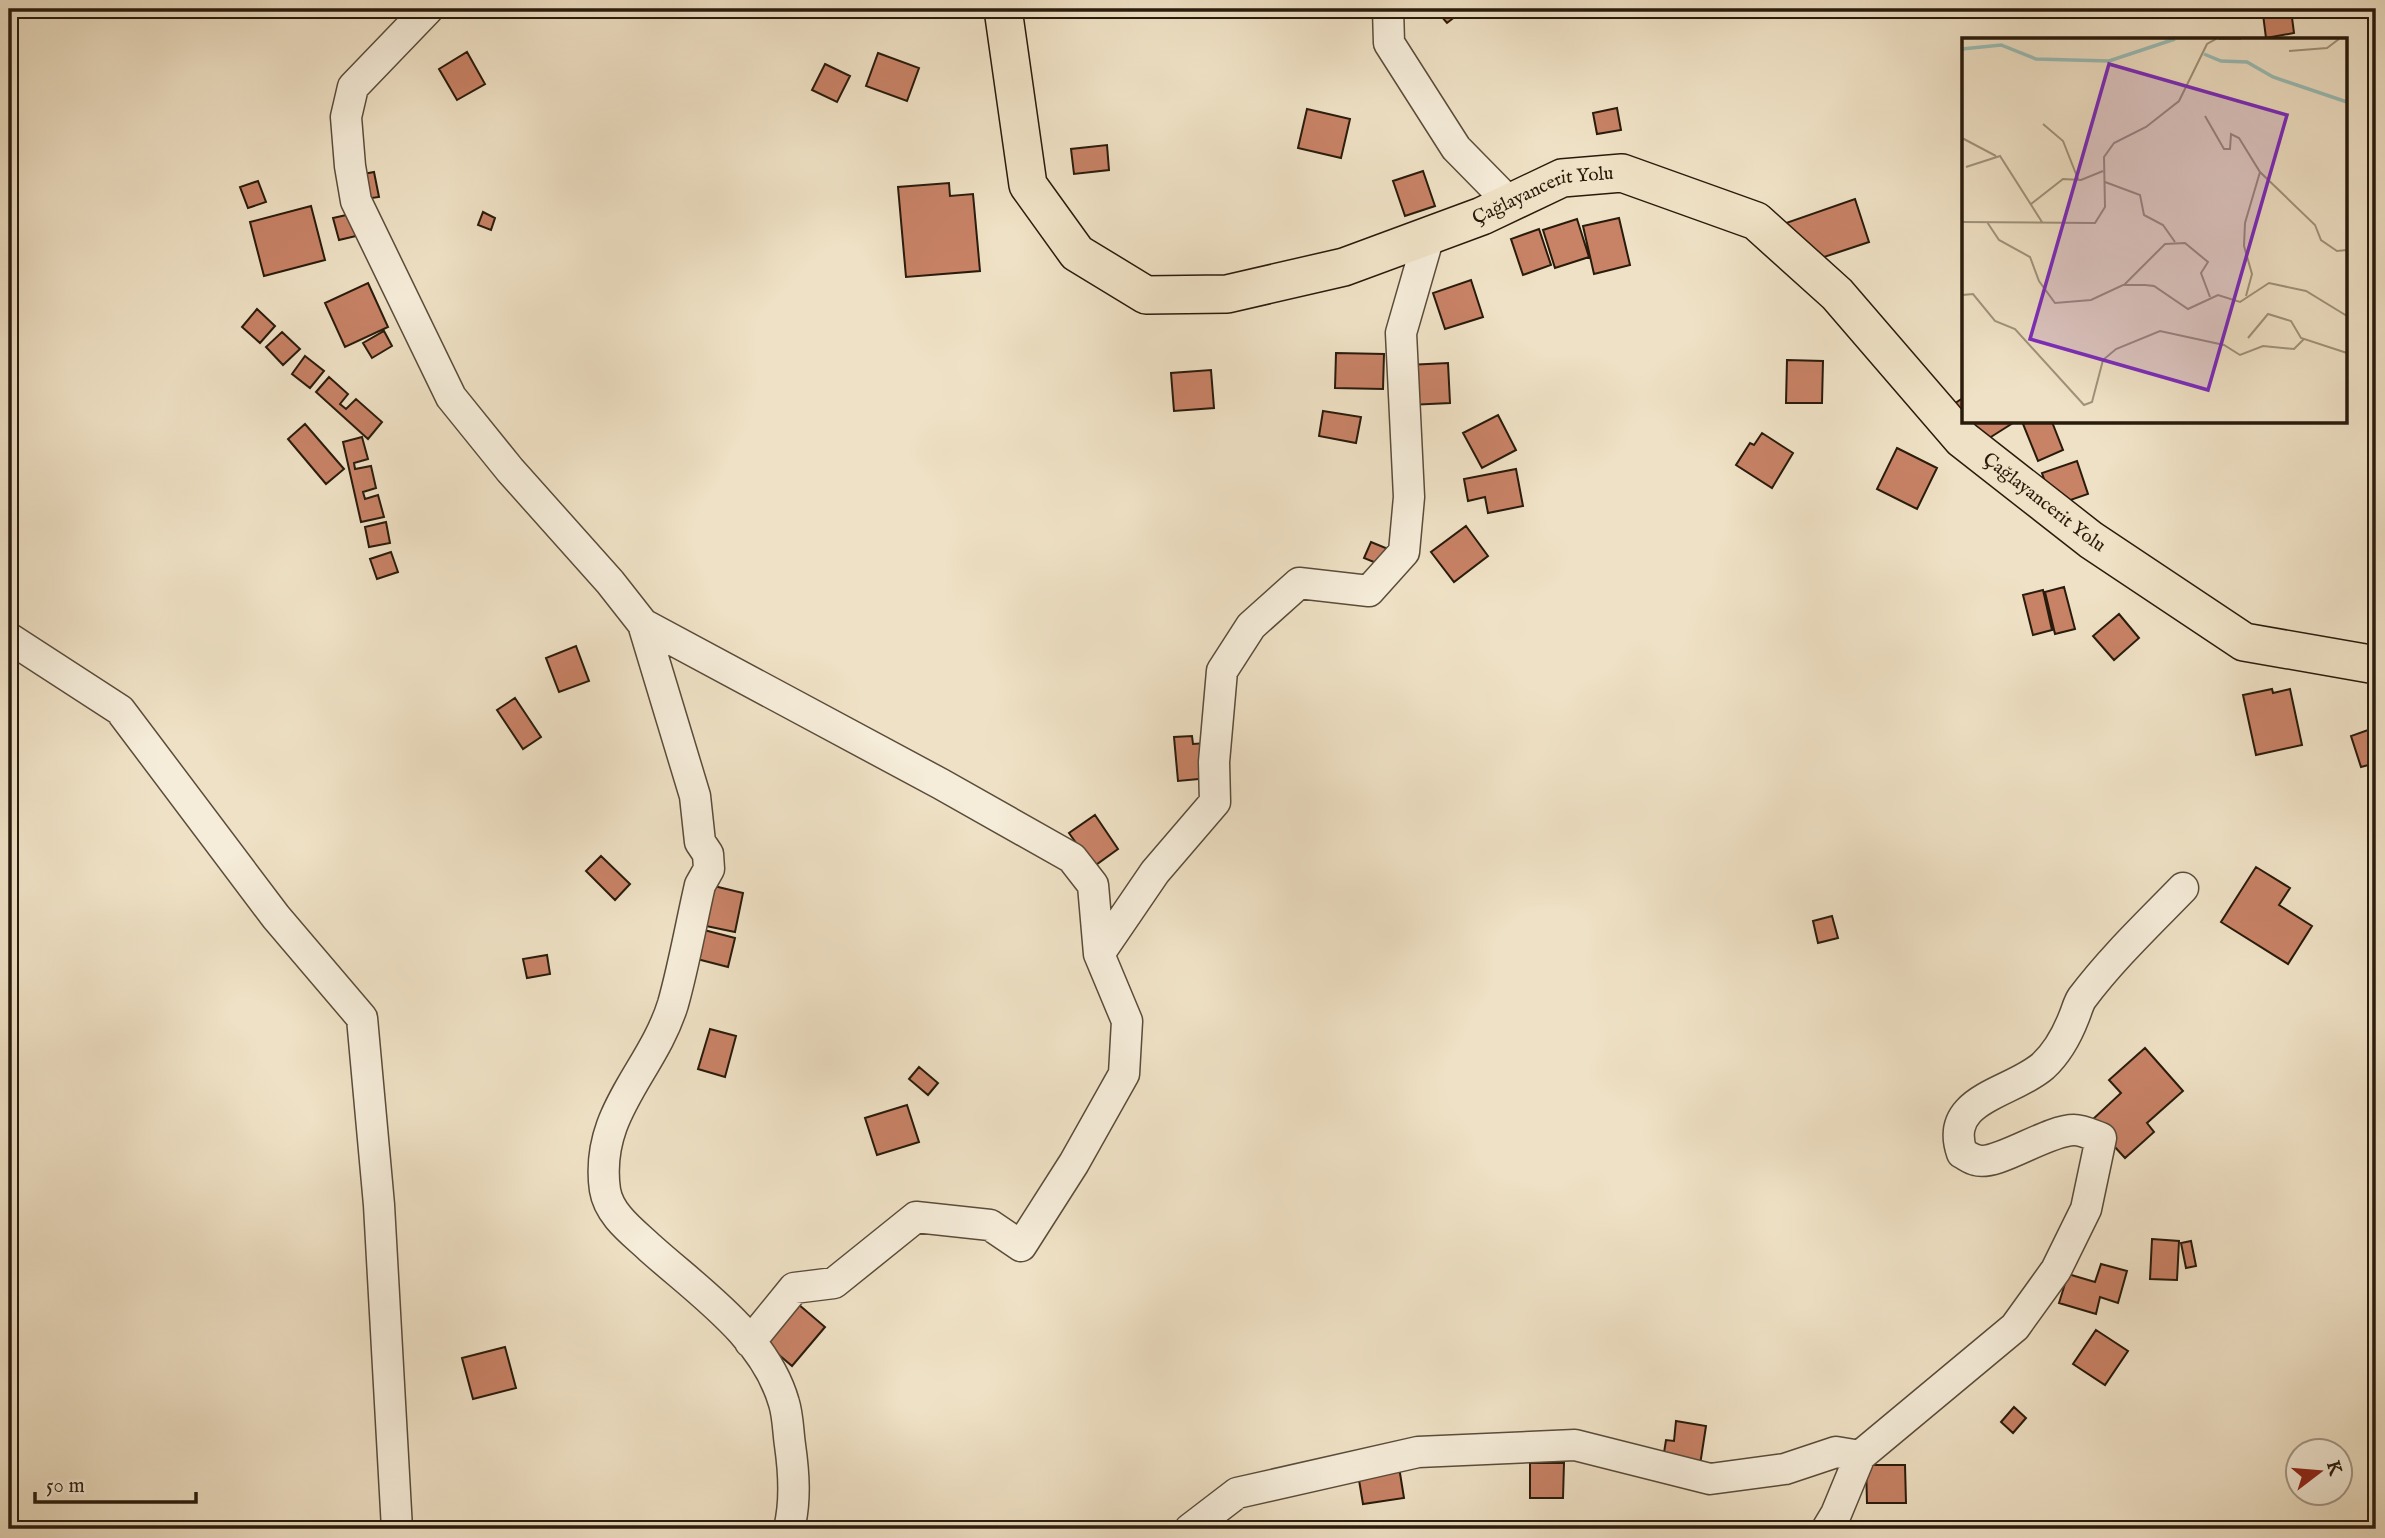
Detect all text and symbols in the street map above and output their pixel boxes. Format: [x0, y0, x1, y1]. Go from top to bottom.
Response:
inset map [1962, 38, 2346, 424]
street label: Çağlayancerit Yolu [1469, 162, 1615, 230]
street label: Çağlayancerit Yolu [1978, 448, 2110, 558]
north arrow [2284, 1436, 2354, 1506]
text: K [2320, 1458, 2347, 1479]
scale bar [35, 1461, 196, 1505]
text: 50 m [46, 1473, 85, 1500]

